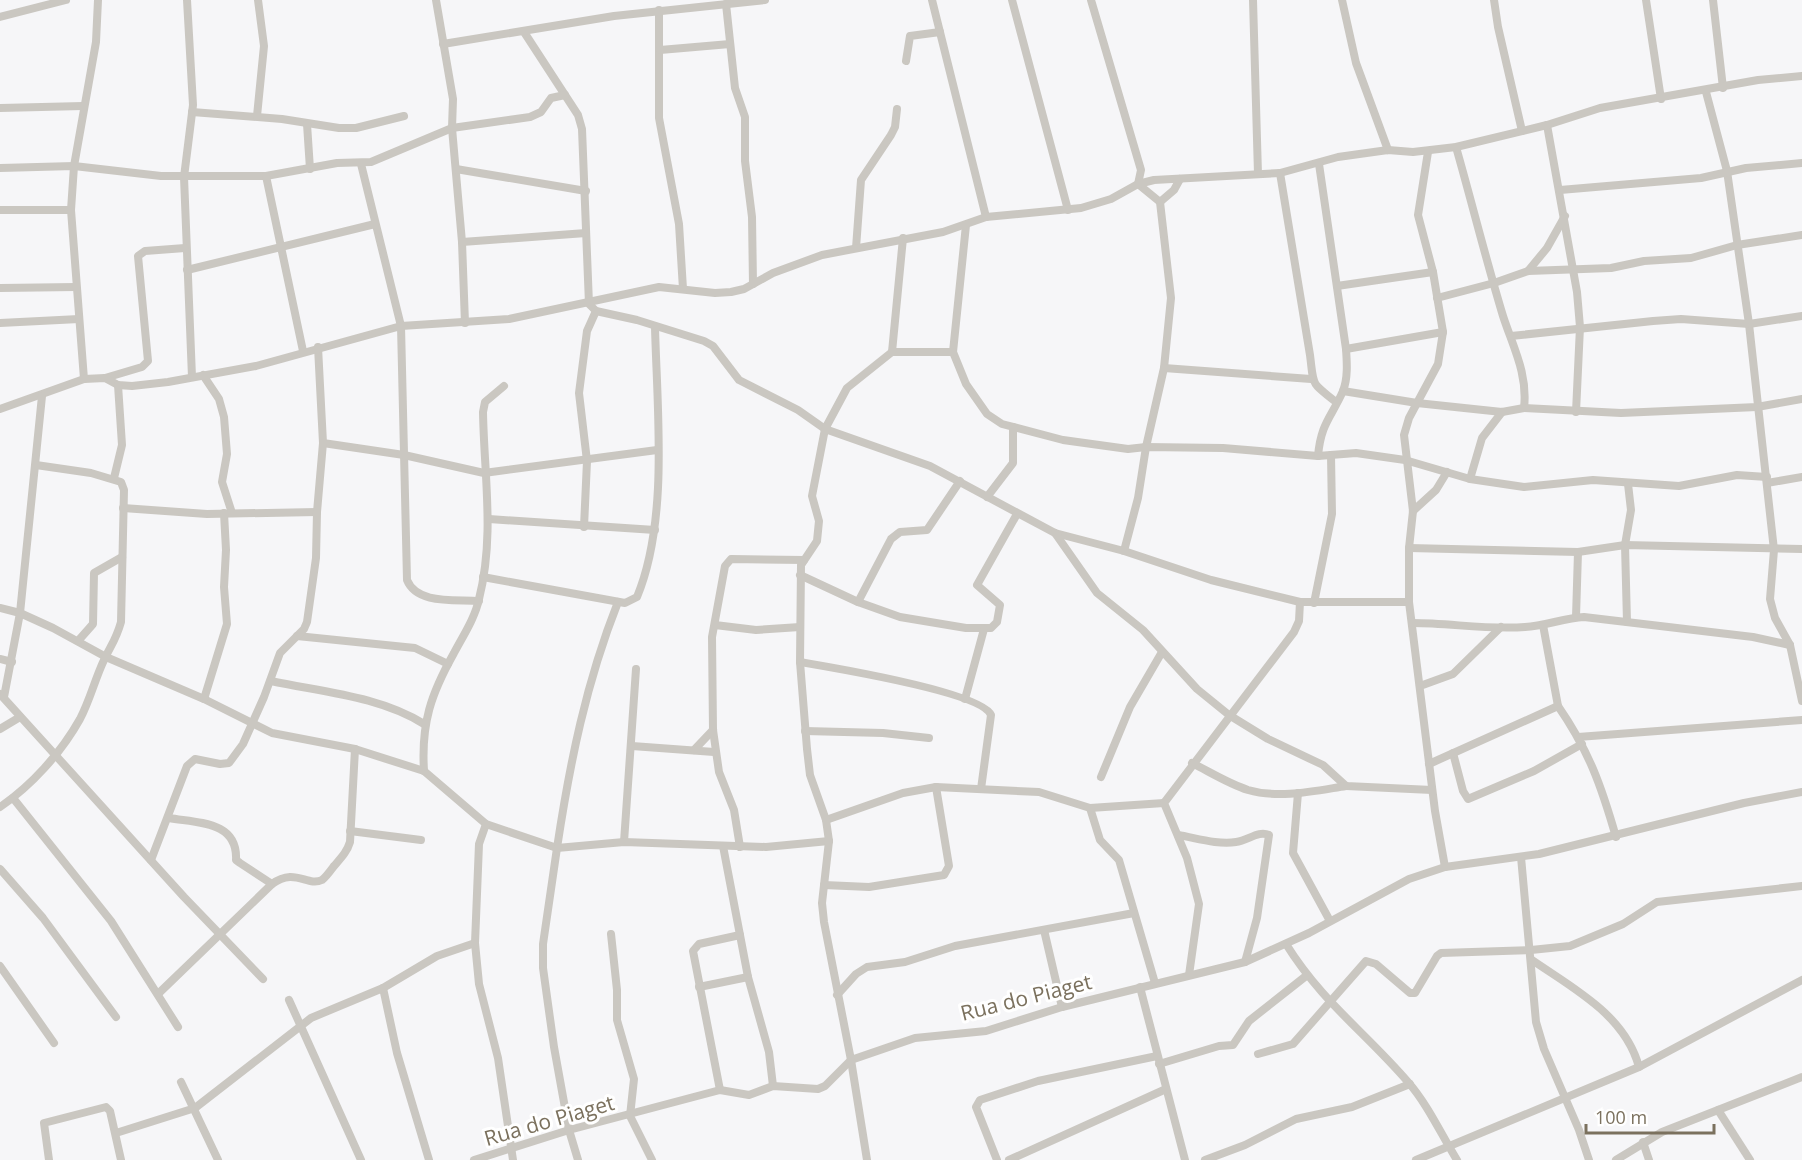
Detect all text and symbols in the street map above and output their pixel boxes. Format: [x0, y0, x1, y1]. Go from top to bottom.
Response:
street label: Rua do Piaget [958, 967, 1094, 1027]
street label: Rua do Piaget [481, 1088, 617, 1152]
scale bar [1586, 1097, 1714, 1135]
text: 100 m [1595, 1105, 1647, 1129]

